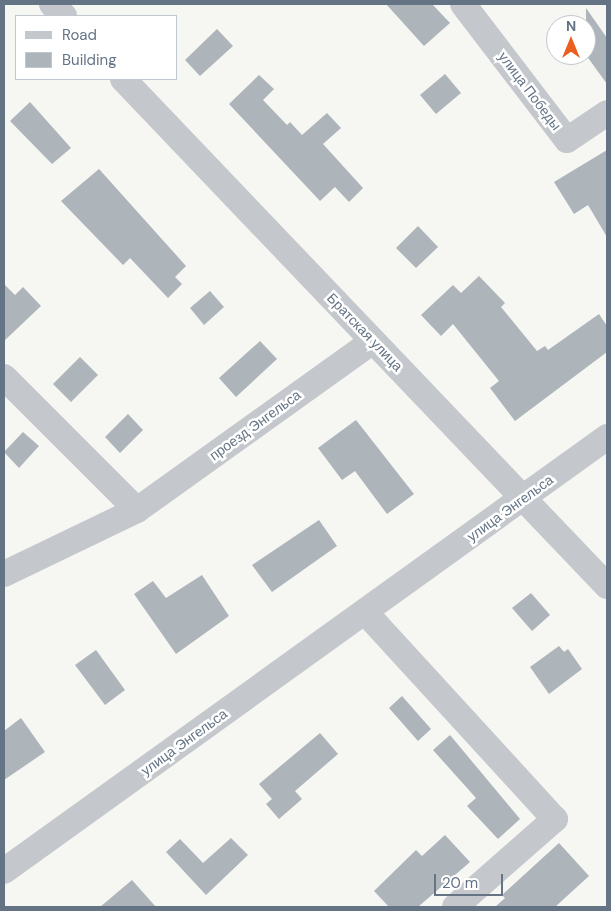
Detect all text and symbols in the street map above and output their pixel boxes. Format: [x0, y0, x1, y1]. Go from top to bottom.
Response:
legend [15, 15, 178, 80]
north arrow [546, 15, 596, 65]
text: N [566, 17, 576, 35]
text: Road [62, 25, 97, 45]
street label: улица Победы [495, 49, 565, 133]
text: Building [62, 50, 117, 70]
street label: Братская улица [324, 290, 406, 374]
street label: проезд Энгельса [206, 386, 304, 464]
street label: улица Энгельса [464, 471, 556, 545]
street label: улица Энгельса [138, 705, 230, 779]
scale bar [436, 864, 505, 896]
text: 20 m [442, 873, 478, 893]

